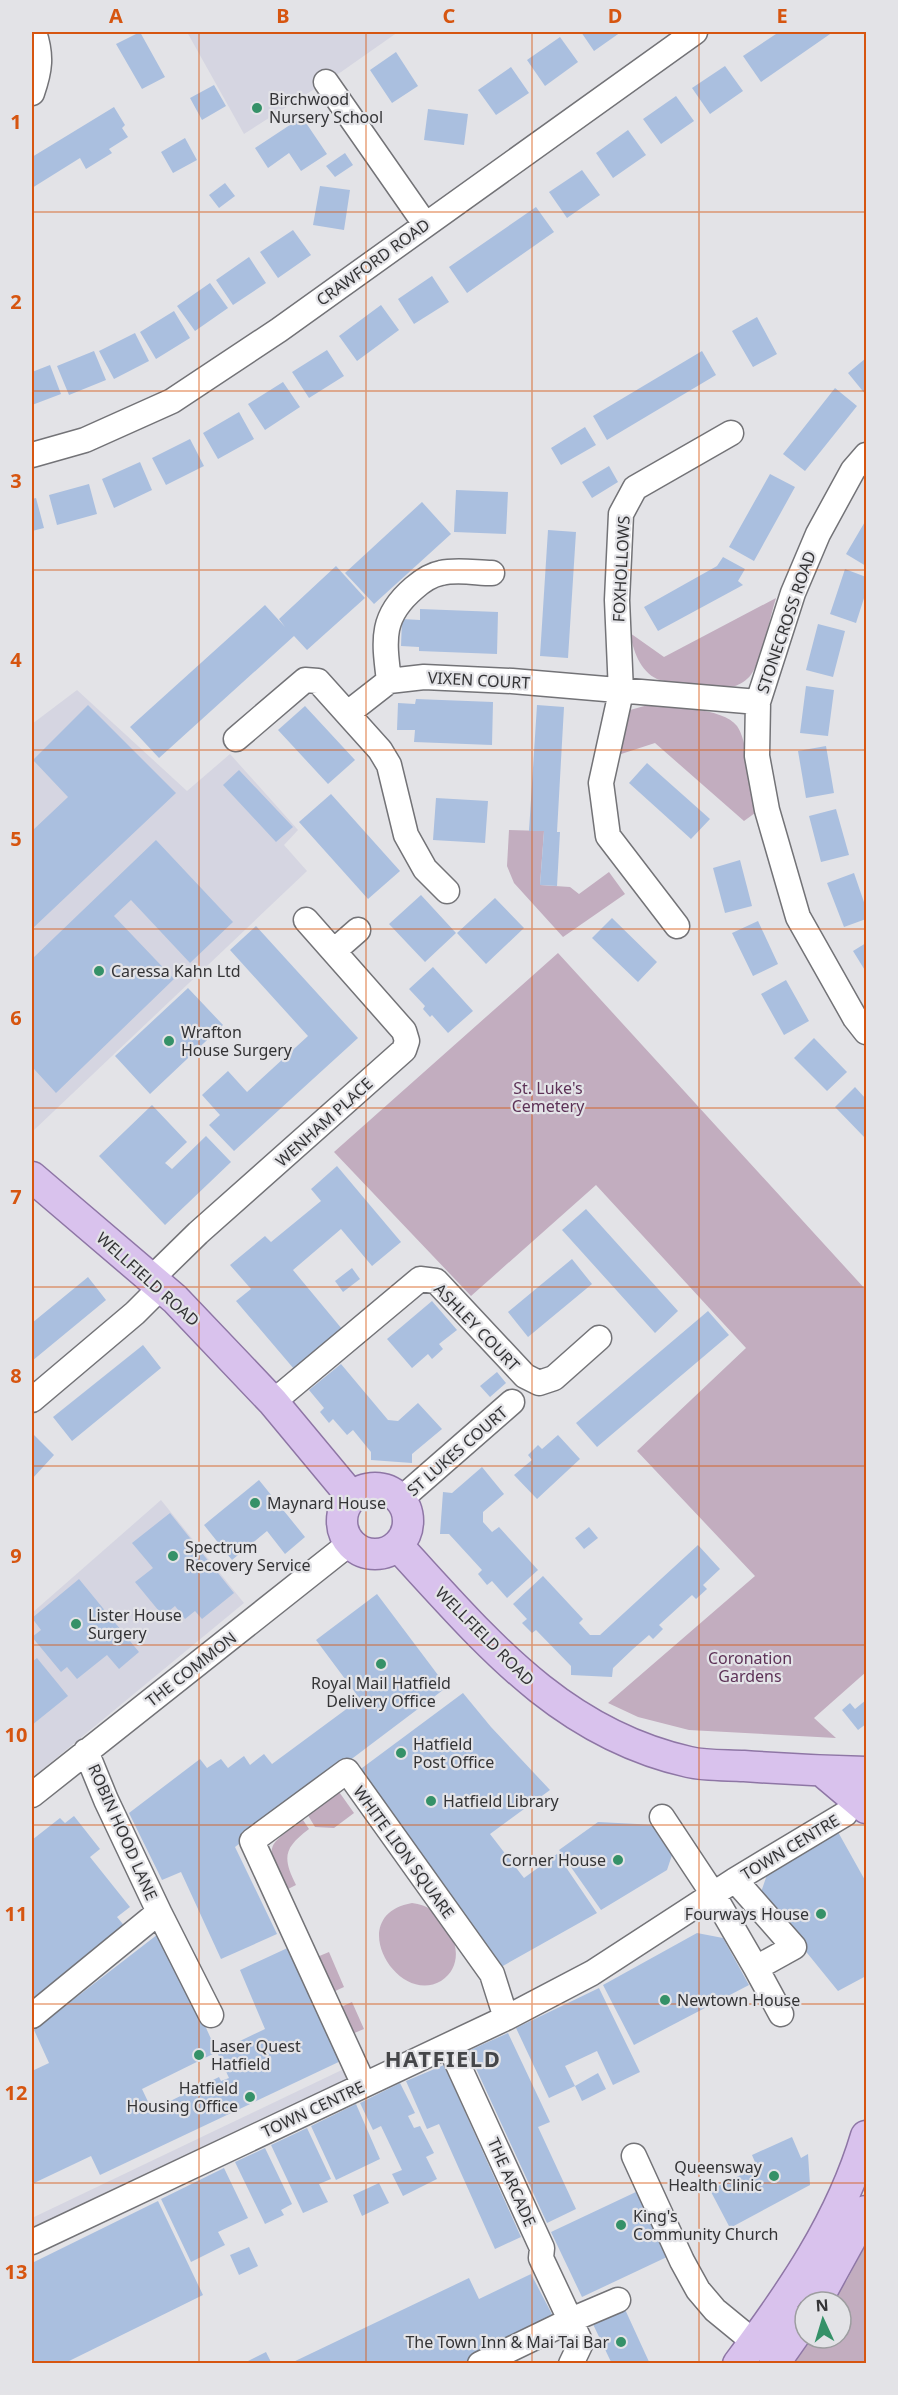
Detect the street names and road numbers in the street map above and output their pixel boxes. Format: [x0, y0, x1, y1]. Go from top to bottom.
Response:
street label: CRAWFORD ROAD [312, 213, 434, 311]
street label: FOXHOLLOWS [607, 515, 635, 623]
street label: STONECROSS ROAD [751, 548, 821, 696]
street label: VIXEN COURT [427, 666, 531, 694]
street label: WENHAM PLACE [271, 1072, 377, 1172]
street label: WELLFIELD ROAD [92, 1227, 204, 1331]
street label: ASHLEY COURT [429, 1278, 525, 1376]
street label: ST LUKES COURT [402, 1401, 512, 1501]
street label: WELLFIELD ROAD [431, 1582, 539, 1690]
street label: THE COMMON [141, 1627, 241, 1711]
street label: ROBIN HOOD LANE [83, 1760, 163, 1904]
street label: WHITE LION SQUARE [348, 1781, 460, 1923]
street label: TOWN CENTRE [737, 1809, 843, 1885]
street label: TOWN CENTRE [258, 2076, 368, 2142]
street label: THE ARCADE [483, 2134, 541, 2230]

